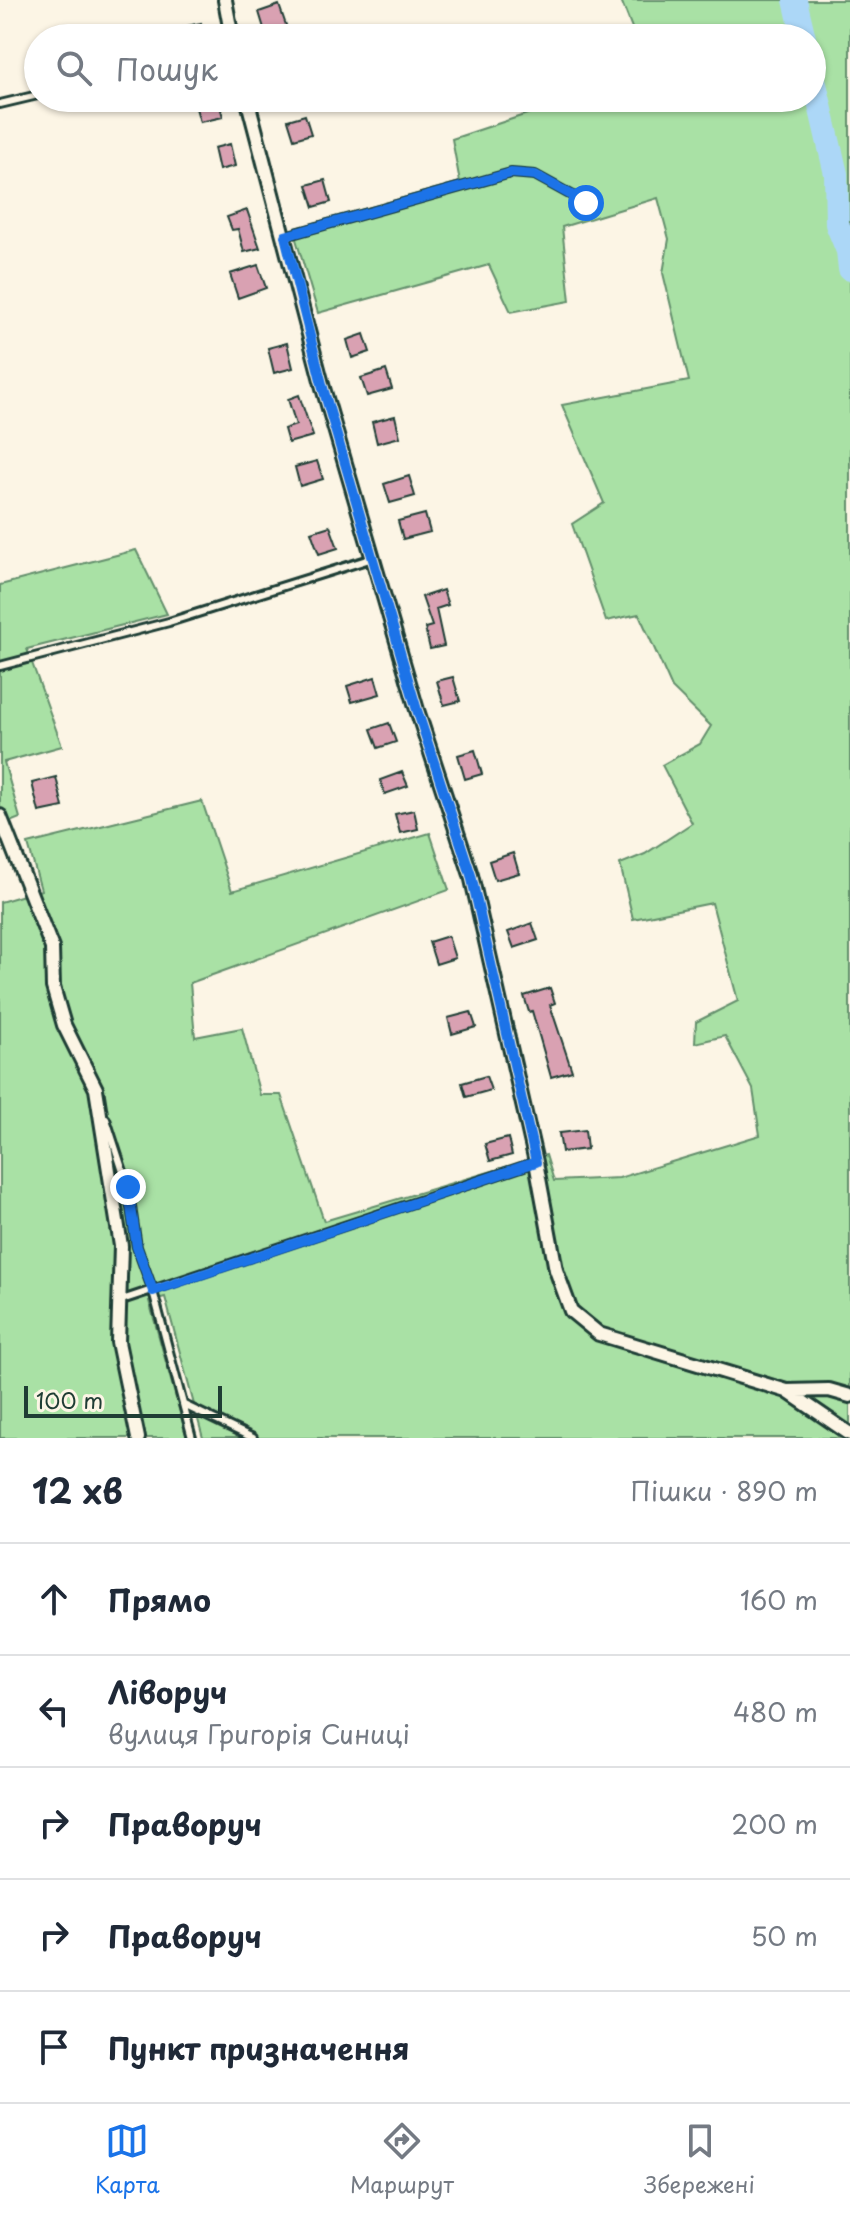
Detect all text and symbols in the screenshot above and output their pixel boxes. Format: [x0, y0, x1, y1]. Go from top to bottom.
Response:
search box [24, 24, 826, 112]
icon: search [52, 46, 96, 90]
text: Пошук [116, 46, 218, 91]
route start [568, 185, 604, 221]
route end [110, 1169, 146, 1205]
scale bar [24, 1382, 222, 1418]
text: 100 m [36, 1383, 103, 1416]
text: 12 хв [32, 1464, 123, 1516]
text: Пішки · 890 m [630, 1471, 818, 1510]
icon: ahead [32, 1577, 76, 1621]
text: Прямо [108, 1577, 211, 1622]
text: 160 m [740, 1580, 818, 1619]
text: Ліворуч [108, 1669, 227, 1714]
icon: left [32, 1689, 76, 1733]
text: 480 m [733, 1692, 818, 1731]
text: вулиця Григорія Синиці [108, 1714, 410, 1753]
icon: right [32, 1801, 76, 1845]
text: Праворуч [108, 1801, 262, 1846]
text: 200 m [731, 1804, 818, 1843]
icon: right [32, 1913, 76, 1957]
text: Праворуч [108, 1913, 262, 1958]
text: 50 m [751, 1916, 818, 1955]
icon: arrive [32, 2025, 76, 2069]
text: Пункт призначення [108, 2025, 409, 2070]
tab: Карта [95, 2119, 160, 2200]
tab: Маршрут [350, 2119, 454, 2200]
tab: Збережені [644, 2119, 755, 2200]

